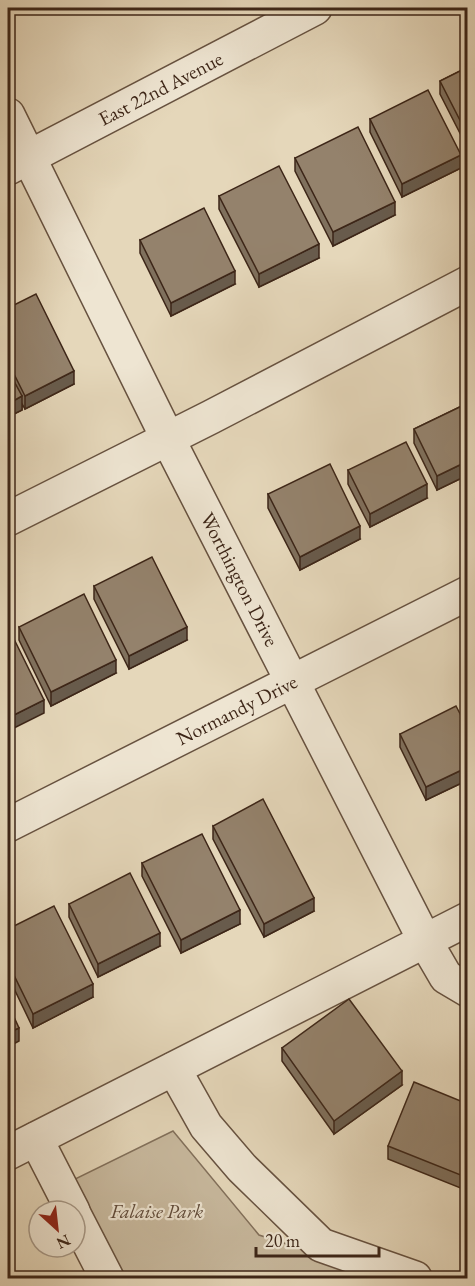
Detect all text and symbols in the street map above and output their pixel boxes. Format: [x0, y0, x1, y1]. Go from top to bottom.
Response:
street label: East 22nd Avenue [94, 45, 227, 132]
street label: Worthington Drive [195, 508, 285, 651]
street label: Normandy Drive [172, 668, 302, 751]
park label: Falaise Park [110, 1198, 203, 1224]
north arrow [27, 1199, 87, 1259]
scale bar [256, 1220, 379, 1258]
text: 20 m [265, 1229, 300, 1252]
text: N [53, 1230, 74, 1254]

